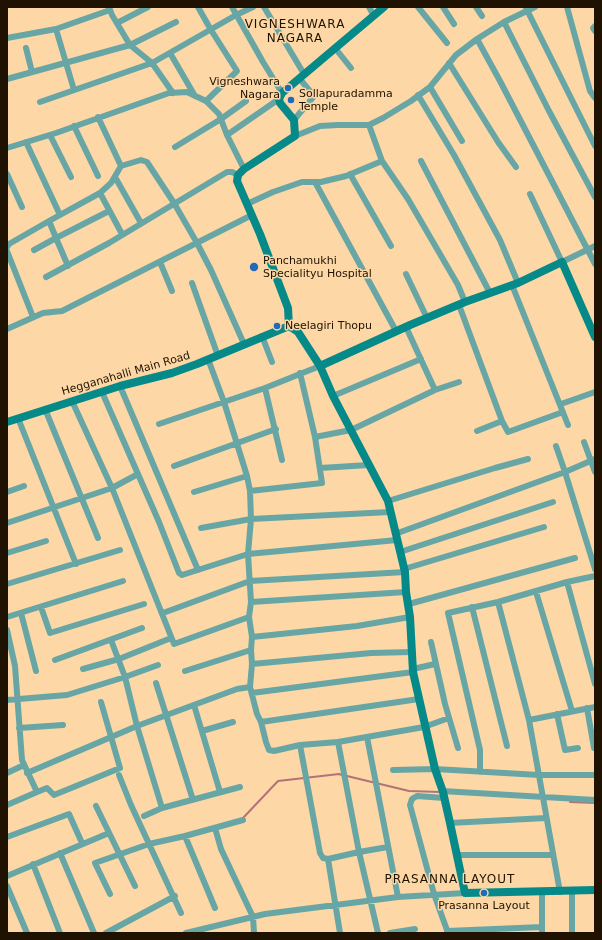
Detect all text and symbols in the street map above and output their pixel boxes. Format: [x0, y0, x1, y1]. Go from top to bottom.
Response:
district label: VIGNESHWARA NAGARA [245, 18, 345, 46]
place label: Vigneshwara Nagara [209, 75, 280, 101]
marker: Vigneshwara Nagara [283, 83, 293, 93]
place label: Sollapuradamma Temple [299, 87, 393, 113]
marker: Sollapuradamma Temple [286, 95, 296, 105]
place label: Panchamukhi Specialityu Hospital [263, 254, 372, 280]
marker: Panchamukhi Specialityu Hospital [248, 261, 260, 273]
place label: Neelagiri Thopu [285, 319, 372, 333]
marker: Neelagiri Thopu [272, 321, 282, 331]
street label: Hegganahalli Main Road [60, 349, 192, 399]
district label: PRASANNA LAYOUT [385, 873, 515, 887]
marker: Prasanna Layout [479, 888, 489, 898]
place label: Prasanna Layout [438, 899, 530, 913]

